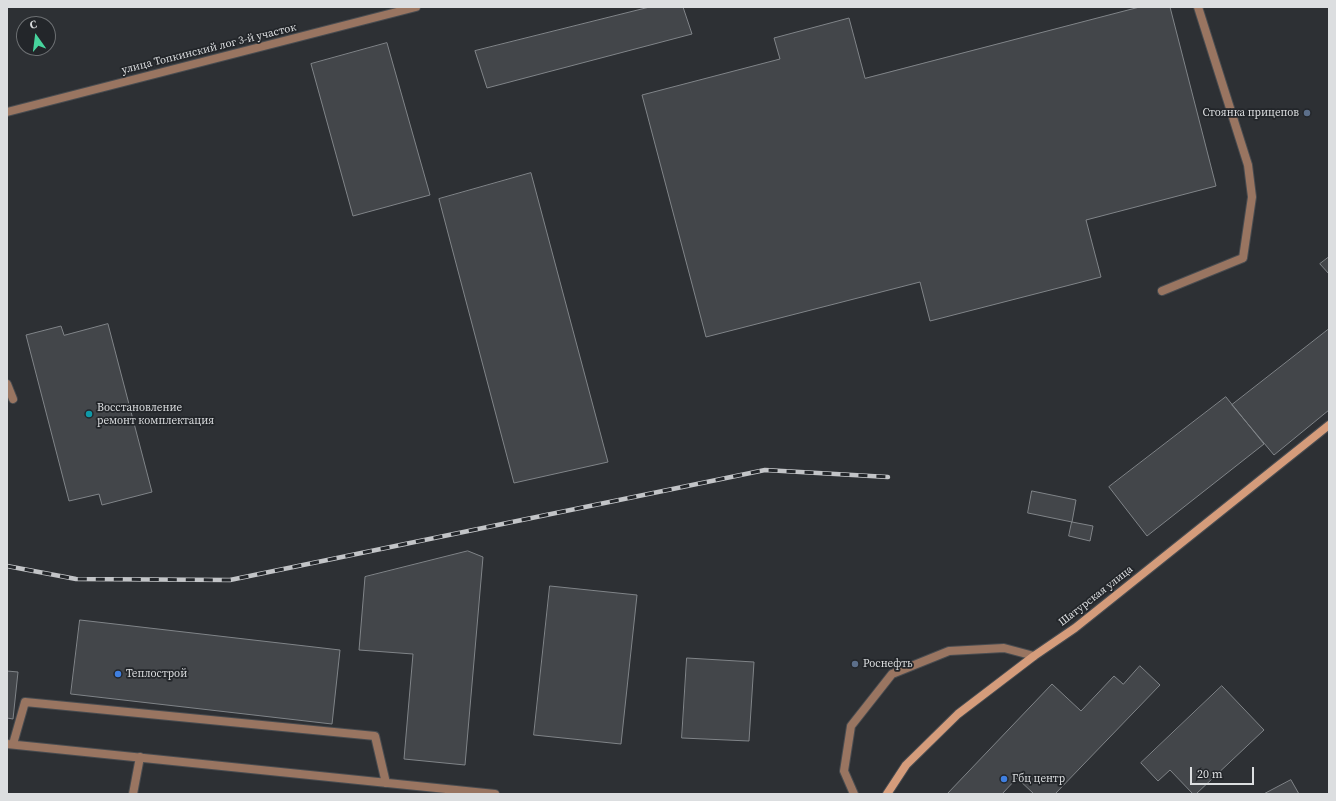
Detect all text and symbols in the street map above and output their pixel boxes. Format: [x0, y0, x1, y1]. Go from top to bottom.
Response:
north arrow [16, 16, 56, 56]
text: С [28, 17, 38, 33]
street label: улица Топкинский лог 3-й участок [120, 21, 298, 77]
place label: Стоянка прицепов [1203, 106, 1299, 120]
marker: Стоянка прицепов [1302, 108, 1312, 118]
place label: Восстановление ремонт комплектация [97, 401, 214, 427]
marker: Восстановление ремонт комплектация [84, 409, 94, 419]
street label: Шатурская улица [1056, 563, 1136, 629]
place label: Роснефть [863, 657, 913, 671]
marker: Роснефть [850, 659, 860, 669]
place label: Теплострой [126, 667, 187, 681]
marker: Теплострой [113, 669, 123, 679]
scale bar [1192, 759, 1256, 785]
text: 20 m [1197, 766, 1223, 782]
place label: Гбц центр [1012, 772, 1065, 786]
marker: Гбц центр [999, 774, 1009, 784]

